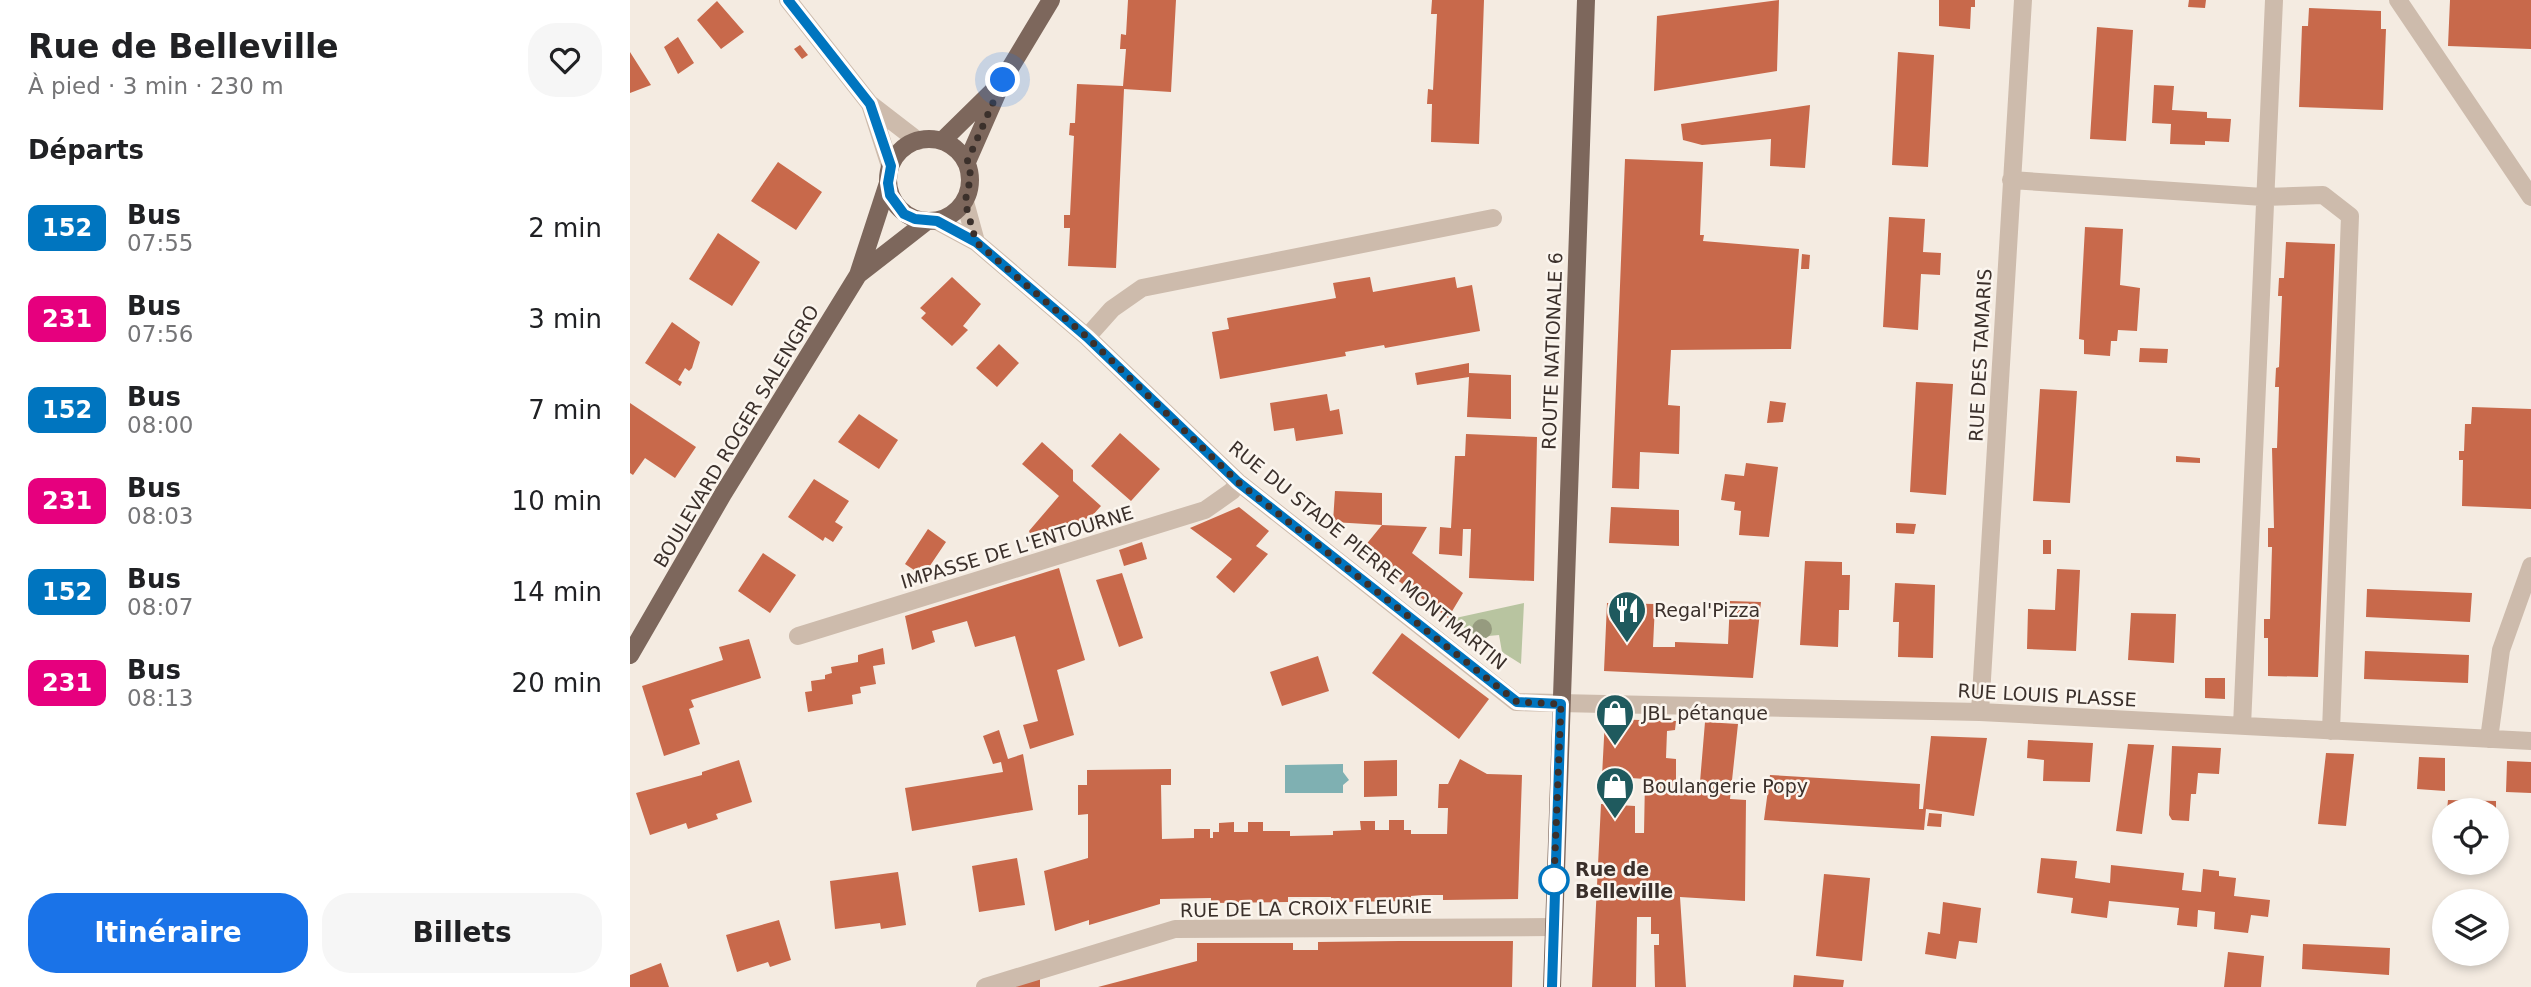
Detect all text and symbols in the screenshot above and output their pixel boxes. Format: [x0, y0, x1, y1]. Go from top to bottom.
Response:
button: heart [528, 23, 602, 97]
text: Rue de Belleville [28, 27, 339, 66]
your location [985, 62, 1020, 97]
text: À pied · 3 min · 230 m [28, 73, 284, 99]
text: Départs [28, 135, 144, 165]
text: Bus [127, 200, 181, 230]
text: 2 min [528, 213, 602, 243]
text: 152 [42, 214, 92, 242]
text: 07:55 [127, 230, 193, 256]
street label: ROUTE NATIONALE 6 [1538, 252, 1566, 450]
street label: RUE DES TAMARIS [1964, 268, 1996, 442]
text: Bus [127, 291, 181, 321]
street label: BOULEVARD ROGER SALENGRO [649, 301, 823, 571]
text: 3 min [528, 304, 602, 334]
text: 231 [42, 305, 92, 333]
text: 07:56 [127, 321, 193, 347]
text: Bus [127, 382, 181, 412]
text: 7 min [528, 395, 602, 425]
text: 152 [42, 396, 92, 424]
text: 08:00 [127, 412, 193, 438]
street label: RUE DU STADE PIERRE MONTMARTIN [1225, 436, 1511, 674]
text: Bus [127, 473, 181, 503]
text: 10 min [512, 486, 602, 516]
text: 231 [42, 487, 92, 515]
street label: IMPASSE DE L'ENTOURNE [898, 501, 1136, 593]
text: 08:03 [127, 503, 193, 529]
text: Bus [127, 564, 181, 594]
text: 14 min [512, 577, 602, 607]
text: 152 [42, 578, 92, 606]
restaurant icon: Regal'Pizza [1606, 589, 1648, 644]
text: 08:07 [127, 594, 193, 620]
place label: Regal'Pizza [1654, 599, 1760, 621]
text: Bus [127, 655, 181, 685]
text: 20 min [512, 668, 602, 698]
text: 231 [42, 669, 92, 697]
street label: RUE LOUIS PLASSE [1957, 679, 2137, 711]
text: 08:13 [127, 685, 193, 711]
shop icon: JBL pétanque [1594, 692, 1636, 747]
place label: JBL pétanque [1641, 702, 1768, 724]
shop icon: Boulangerie Popy [1594, 765, 1636, 820]
place label: Boulangerie Popy [1642, 775, 1808, 797]
map controls [2432, 798, 2509, 966]
button: locate [2432, 798, 2509, 875]
place label: Rue de Belleville [1575, 858, 1673, 902]
marker: Rue de Belleville [1539, 865, 1569, 895]
button: layers [2432, 889, 2509, 966]
button: Itinéraire [28, 893, 308, 973]
button: Billets [322, 893, 602, 973]
street label: RUE DE LA CROIX FLEURIE [1180, 895, 1432, 921]

